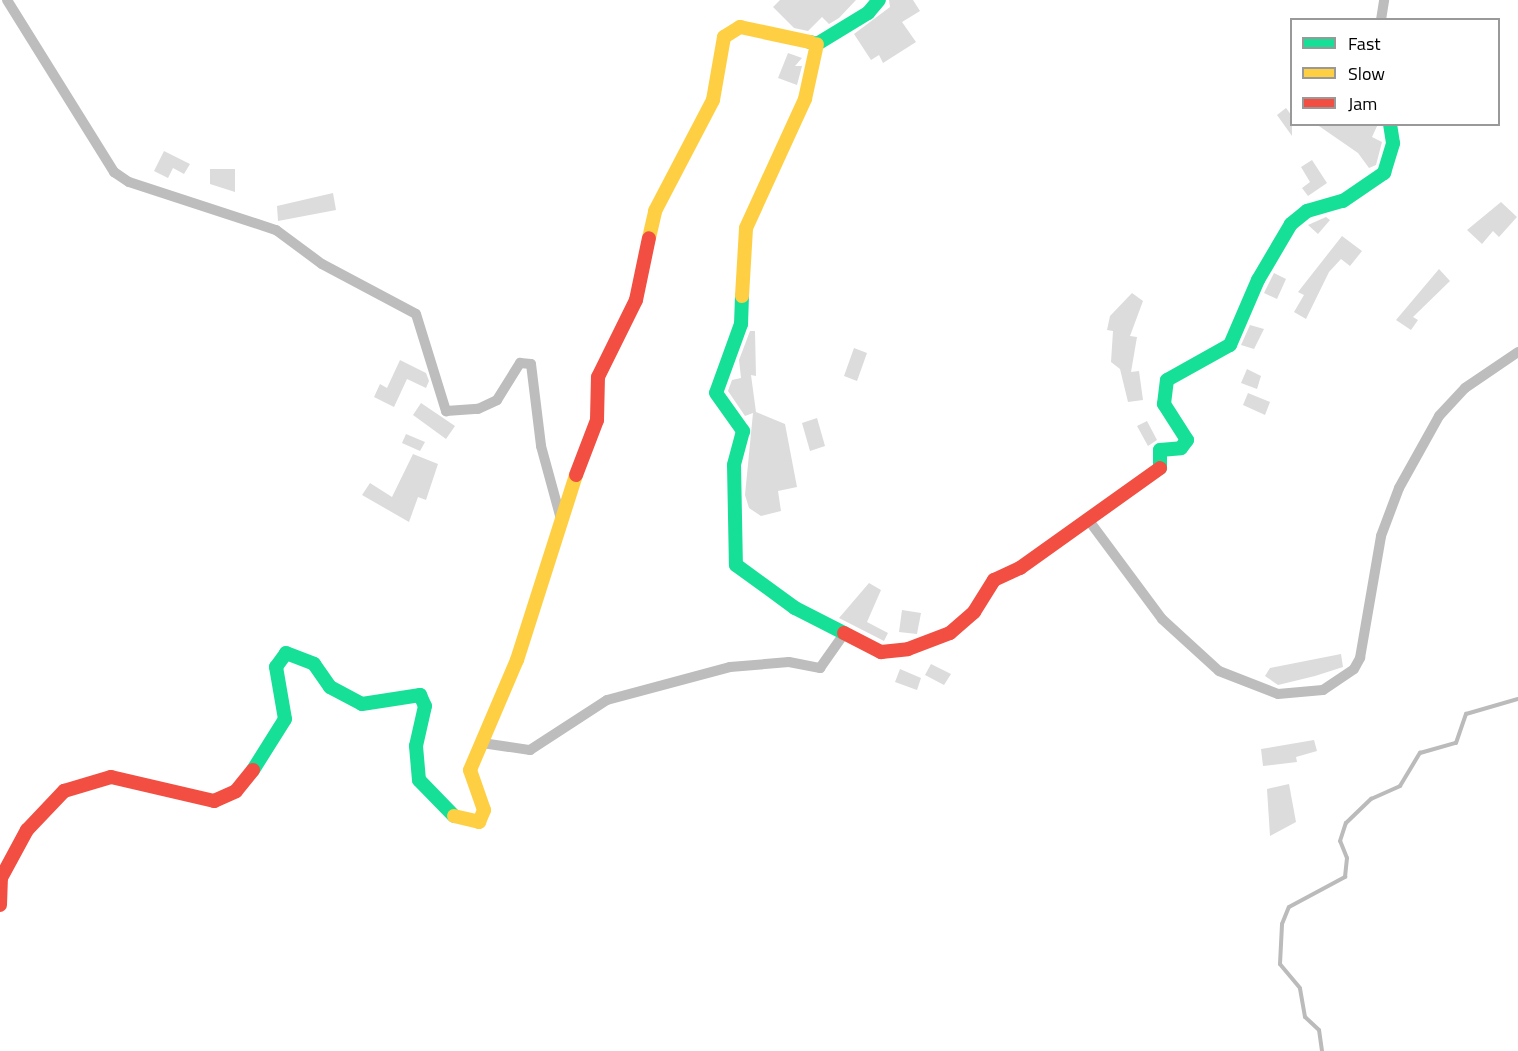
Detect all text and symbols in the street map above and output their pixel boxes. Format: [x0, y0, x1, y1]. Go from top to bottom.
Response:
legend [1290, 18, 1500, 126]
text: Fast [1348, 30, 1381, 57]
text: Slow [1348, 60, 1385, 87]
text: Jam [1348, 90, 1377, 117]

